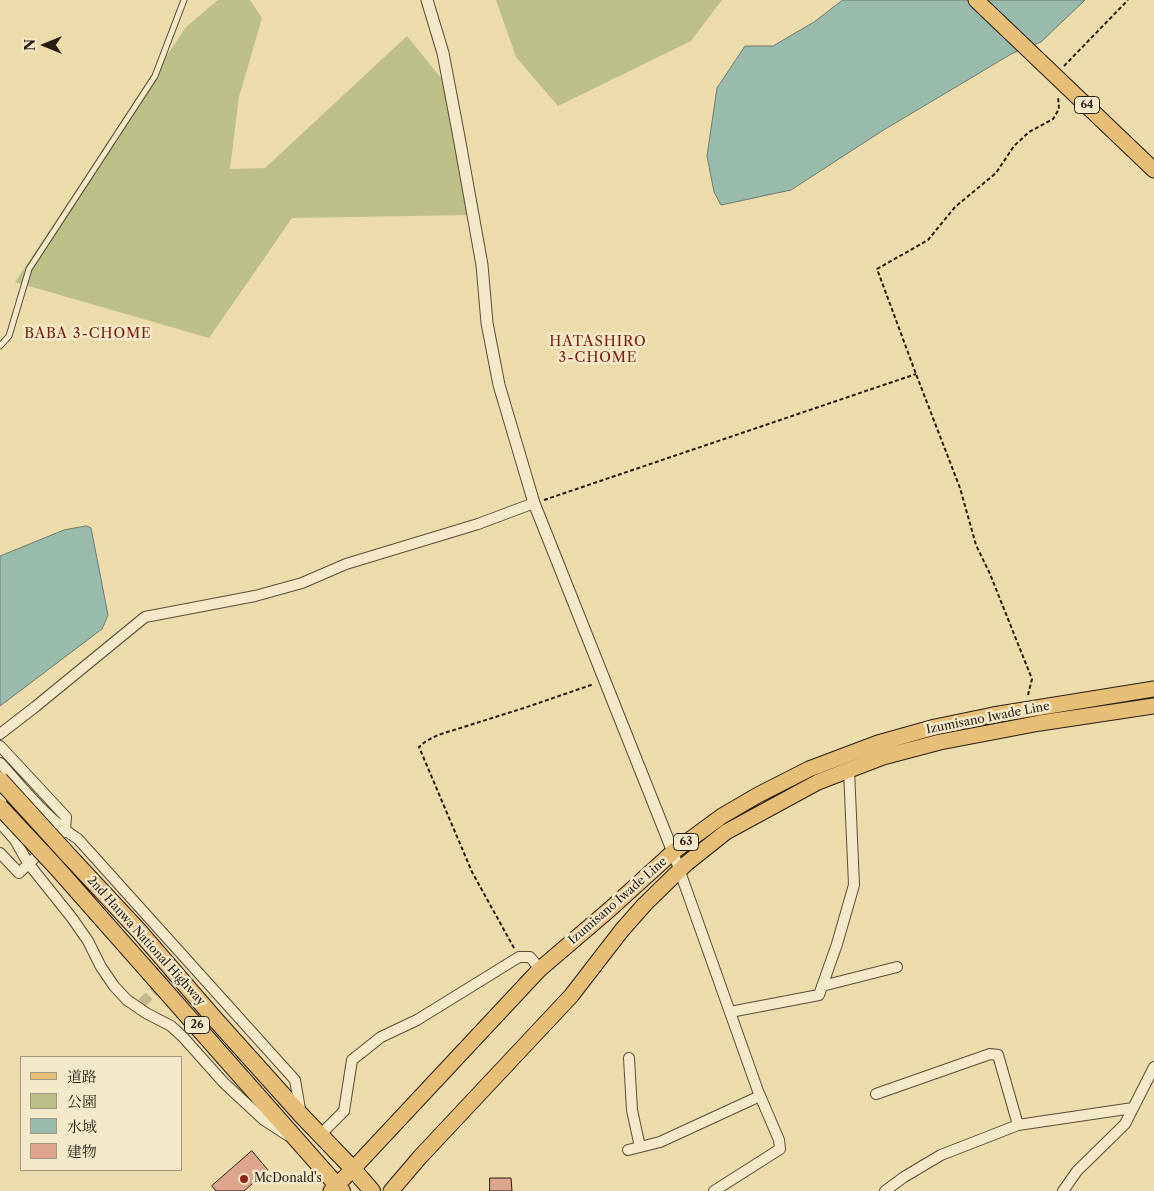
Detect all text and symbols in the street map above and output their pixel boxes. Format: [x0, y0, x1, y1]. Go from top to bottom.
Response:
north arrow [20, 20, 70, 70]
text: N [21, 39, 39, 51]
road number: 64 [1074, 96, 1100, 114]
district label: BABA 3-CHOME [23, 326, 153, 342]
district label: HATASHIRO 3-CHOME [548, 334, 648, 367]
street label: Izumisano Iwade Line [925, 699, 1051, 737]
road number: 63 [674, 834, 698, 850]
street label: Izumisano Iwade Line [566, 854, 670, 948]
street label: 2nd Hanwa National Highway [84, 873, 208, 1009]
road number: 26 [184, 1016, 210, 1034]
legend [20, 1056, 182, 1171]
text: 道路 [67, 1067, 97, 1086]
text: 公園 [67, 1092, 97, 1111]
text: 水域 [67, 1117, 97, 1136]
text: 建物 [67, 1142, 97, 1161]
place label: McDonald's [254, 1172, 322, 1186]
marker: McDonald's [238, 1173, 250, 1185]

